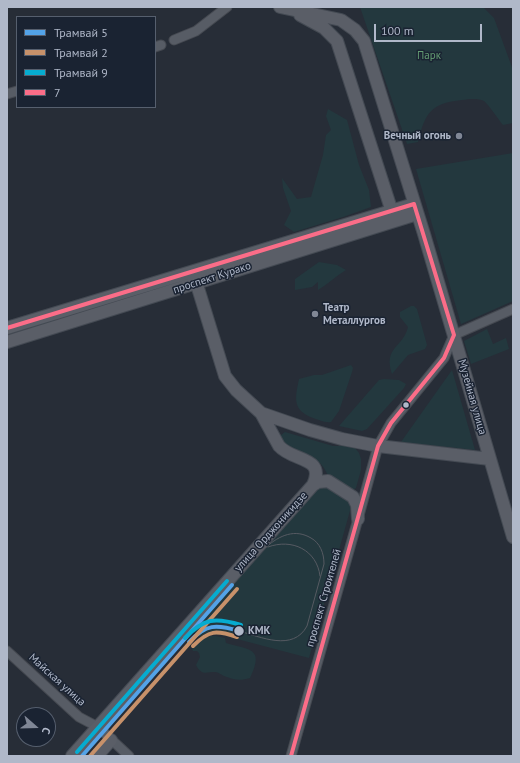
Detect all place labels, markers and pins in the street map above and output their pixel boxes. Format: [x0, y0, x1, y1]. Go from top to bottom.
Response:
place label: Вечный огонь [384, 129, 451, 143]
marker: Вечный огонь [454, 131, 464, 141]
place label: Театр Металлургов [323, 301, 385, 327]
marker: Театр Металлургов [310, 309, 320, 319]
unlabelled marker [401, 400, 411, 410]
marker: КМК [232, 624, 246, 638]
place label: КМК [248, 624, 270, 638]

